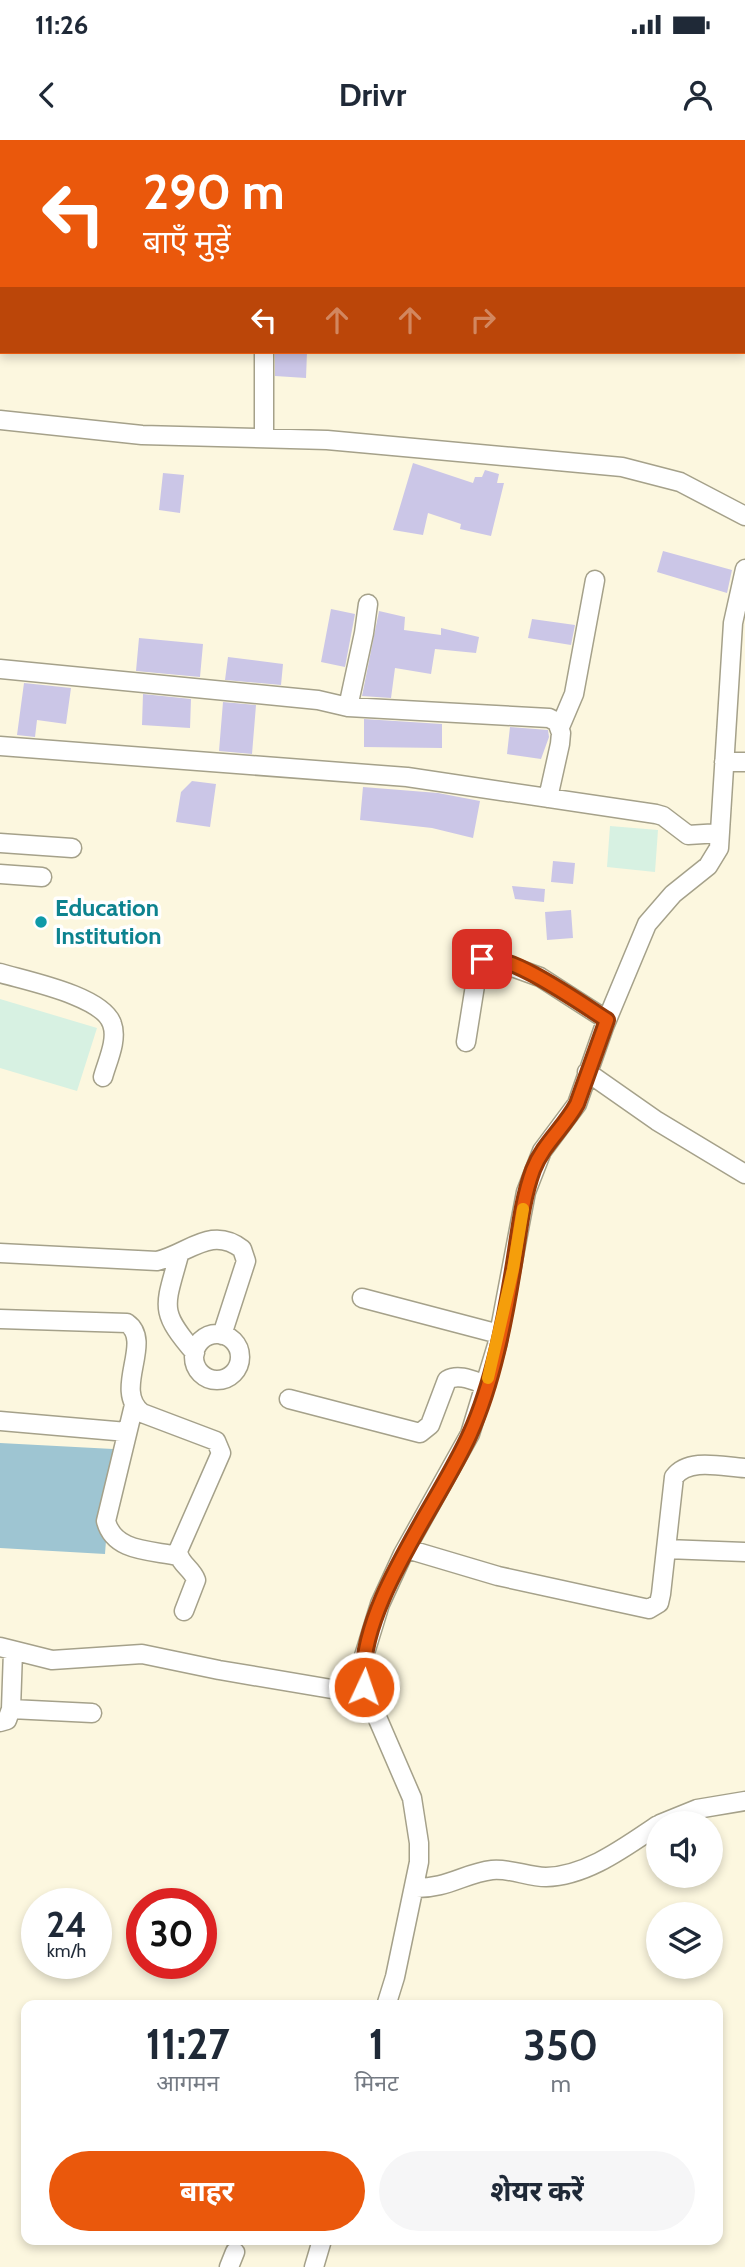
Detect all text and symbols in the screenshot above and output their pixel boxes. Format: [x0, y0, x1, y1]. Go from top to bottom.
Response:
text: 11:26 [35, 9, 88, 41]
text: Drivr [339, 75, 406, 114]
icon: back [28, 76, 66, 114]
icon: person [679, 76, 717, 114]
text: 290 m [143, 162, 285, 221]
icon: left [28, 168, 119, 259]
text: बाएँ मुड़ें [143, 222, 231, 261]
icon: left [245, 301, 283, 339]
icon: ahead [318, 301, 356, 339]
icon: ahead [391, 301, 429, 339]
icon: right [464, 301, 502, 339]
place label: Education Institution [55, 893, 161, 950]
marker: Education Institution [33, 914, 49, 930]
pin [452, 929, 512, 989]
icon: arrive [463, 940, 501, 978]
position arrow [327, 1650, 401, 1724]
map controls [646, 1811, 723, 1979]
button: sound [646, 1811, 723, 1888]
speed limit sign: 30 [126, 1888, 217, 1979]
button: layers [646, 1902, 723, 1979]
text: 24 [46, 1903, 87, 1946]
text: km/h [47, 1940, 86, 1962]
text: 11:27 [146, 2018, 230, 2070]
text: 1 [369, 2018, 384, 2070]
text: 350 [523, 2019, 598, 2071]
text: आगमन [156, 2069, 219, 2097]
text: मिनट [355, 2069, 399, 2097]
text: m [551, 2070, 571, 2098]
button: बाहर [49, 2151, 365, 2231]
button: शेयर करें [379, 2151, 695, 2231]

